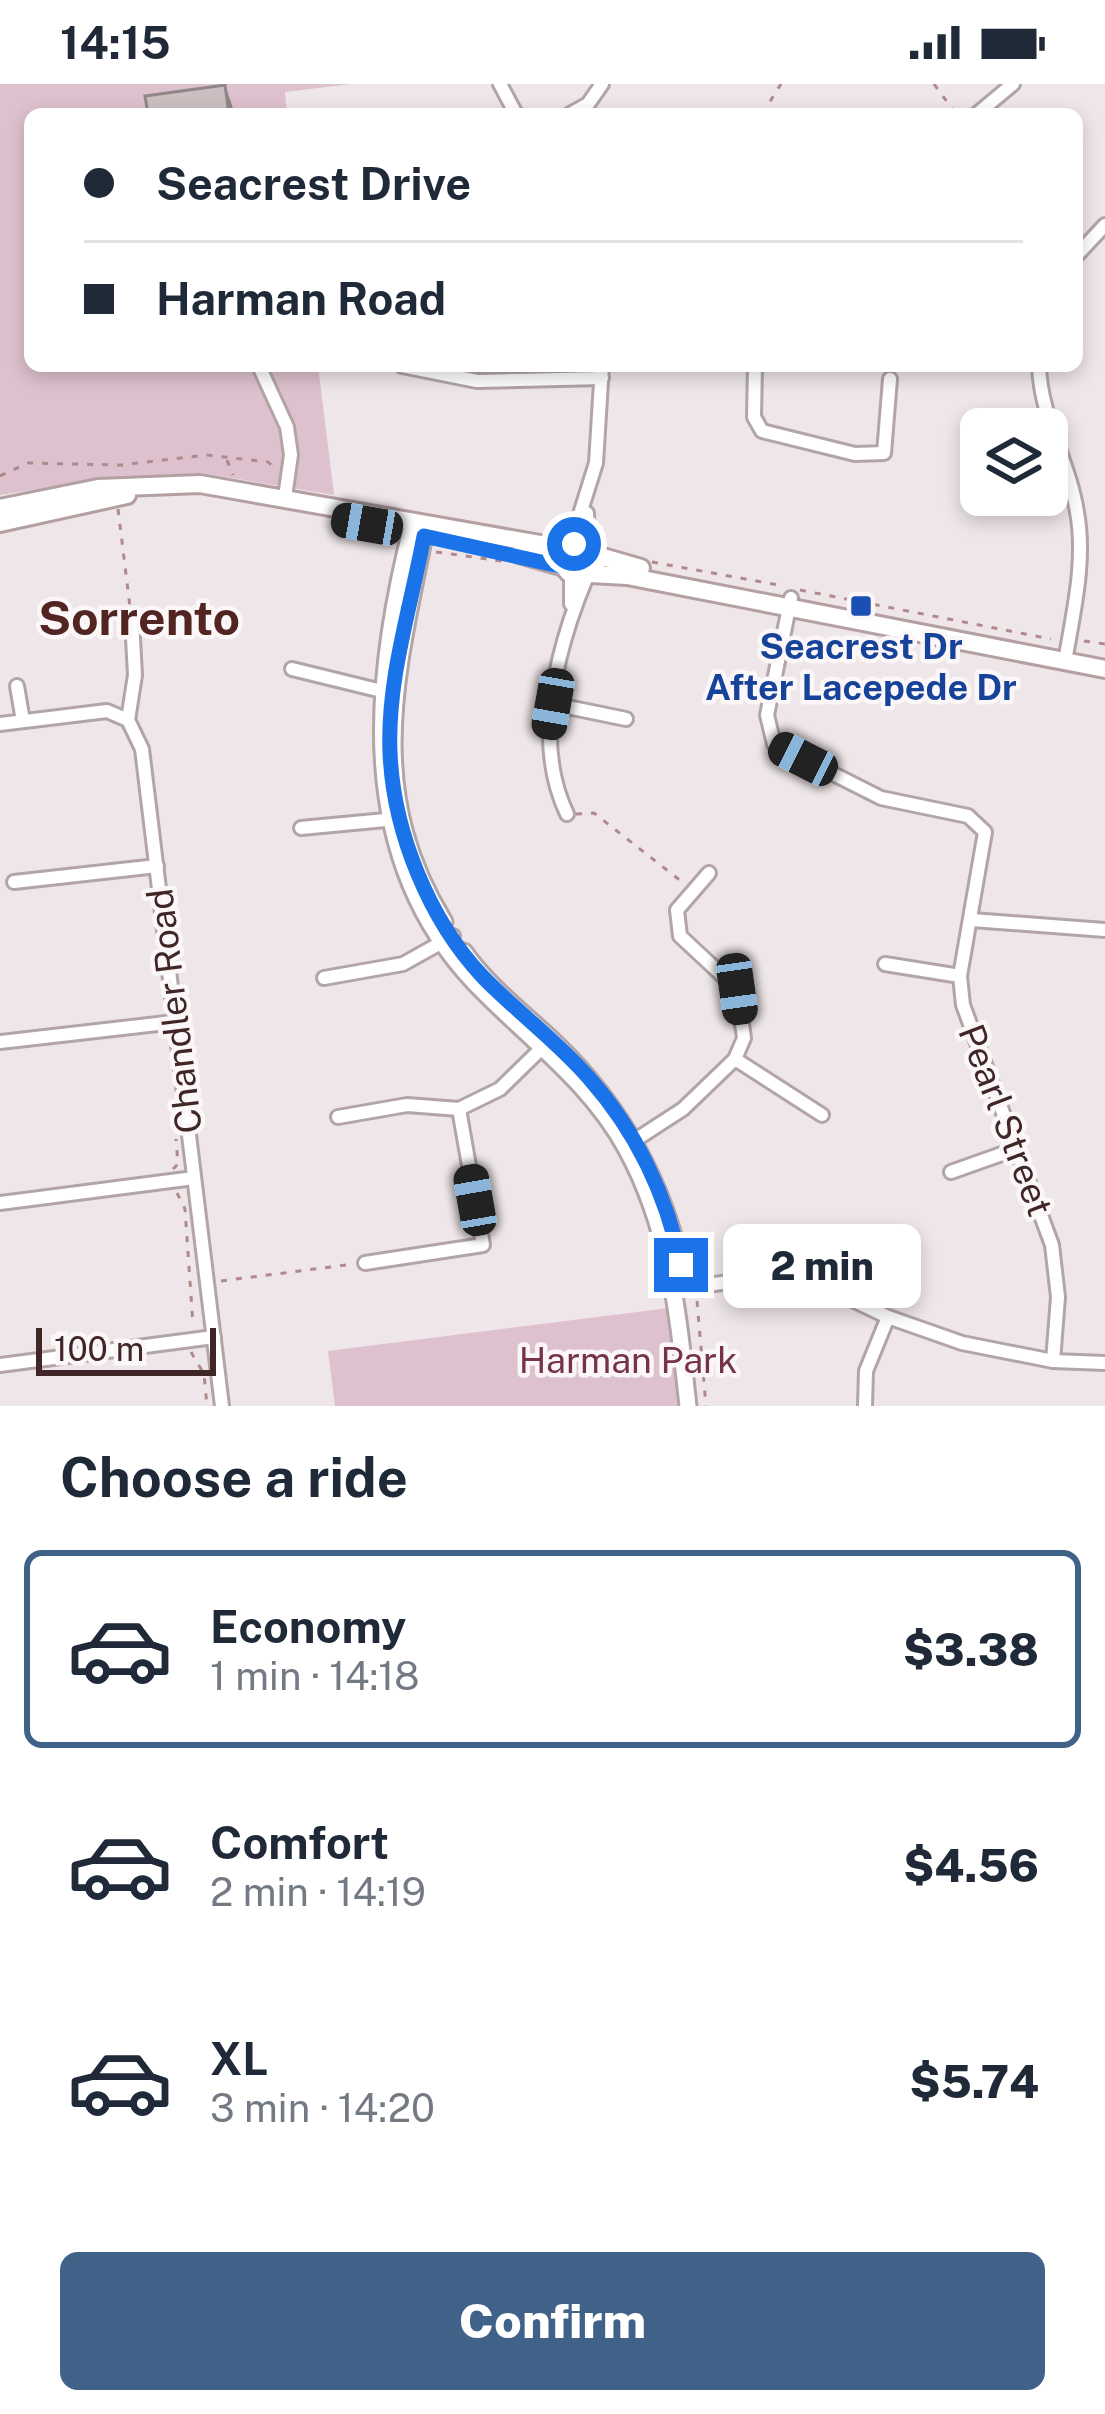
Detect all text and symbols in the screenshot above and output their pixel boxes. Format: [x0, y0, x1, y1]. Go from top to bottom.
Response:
text: 14:15 [60, 16, 171, 69]
text: Seacrest Drive [156, 157, 471, 210]
text: Harman Road [156, 272, 446, 325]
map controls [960, 408, 1068, 516]
button: layers [960, 408, 1068, 516]
car [328, 500, 406, 548]
route start [547, 517, 601, 571]
district label: Sorrento [38, 589, 240, 646]
marker: Seacrest Dr After Lacepede Dr [848, 593, 874, 619]
place label: Seacrest Dr After Lacepede Dr [705, 625, 1017, 708]
car [529, 665, 577, 743]
car [763, 727, 843, 791]
street label: Chandler Road [138, 886, 210, 1136]
car [714, 951, 760, 1027]
street label: Pearl Street [950, 1018, 1062, 1222]
car [451, 1161, 499, 1239]
callout: 2 min [723, 1223, 921, 1307]
route end [654, 1238, 708, 1292]
text: 2 min [770, 1243, 874, 1289]
scale bar [36, 1322, 216, 1375]
text: 100 m [54, 1330, 144, 1368]
park label: Harman Park [519, 1339, 737, 1381]
text: Choose a ride [60, 1446, 408, 1509]
icon: car [66, 1595, 174, 1703]
text: Economy [210, 1600, 406, 1653]
text: $3.38 [903, 1623, 1039, 1676]
text: 1 min · 14:18 [210, 1653, 419, 1699]
icon: car [66, 1811, 174, 1919]
text: Comfort [210, 1816, 389, 1869]
text: $4.56 [903, 1839, 1039, 1892]
text: 2 min · 14:19 [210, 1869, 426, 1915]
icon: car [66, 2027, 174, 2135]
text: XL [210, 2032, 268, 2085]
text: $5.74 [910, 2055, 1039, 2108]
text: 3 min · 14:20 [210, 2085, 435, 2131]
button: Confirm [60, 2252, 1045, 2390]

